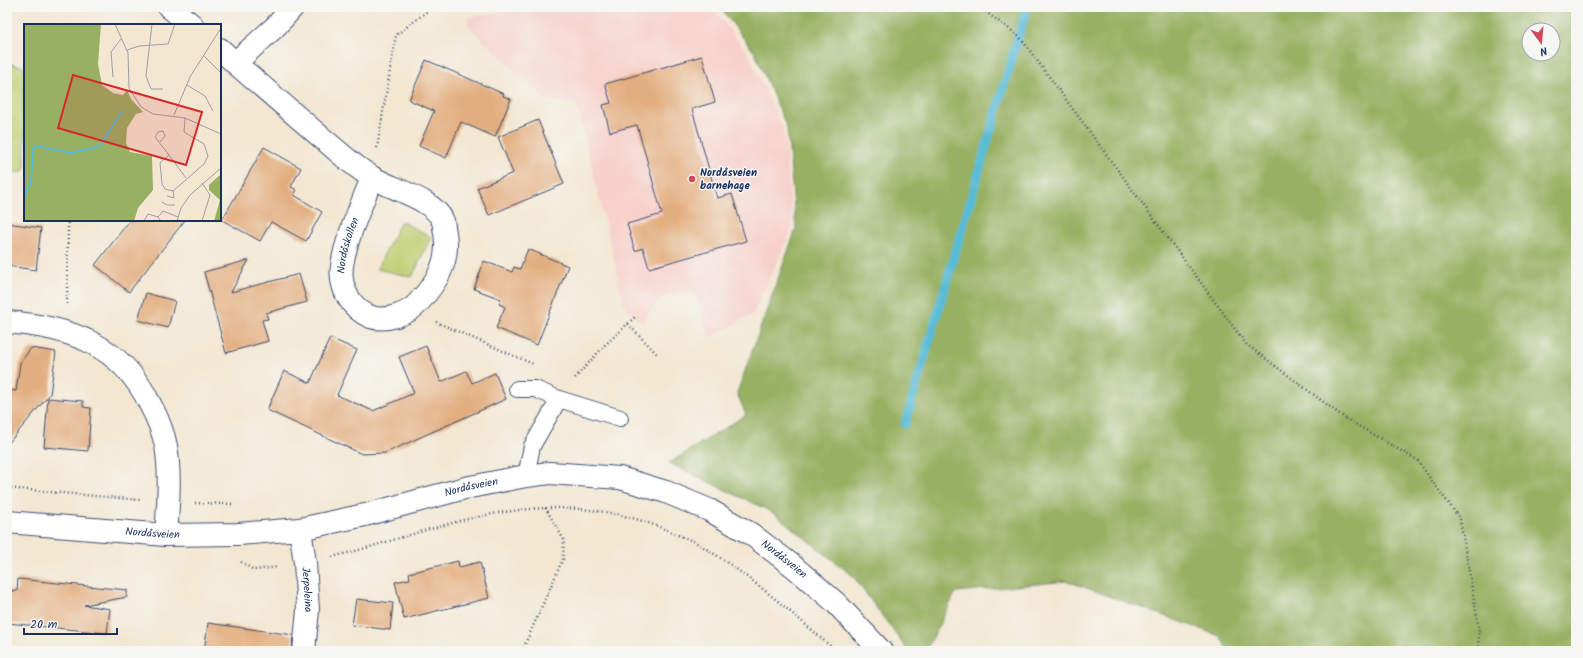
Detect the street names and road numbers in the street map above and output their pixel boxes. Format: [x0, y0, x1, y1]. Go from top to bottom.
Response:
street label: Nordåskollen [332, 215, 364, 274]
street label: Nordåsveien [442, 473, 500, 502]
street label: Nordåsveien [125, 523, 180, 544]
street label: Nordåsveien [757, 536, 811, 583]
street label: Jerpeleina [296, 566, 317, 613]

